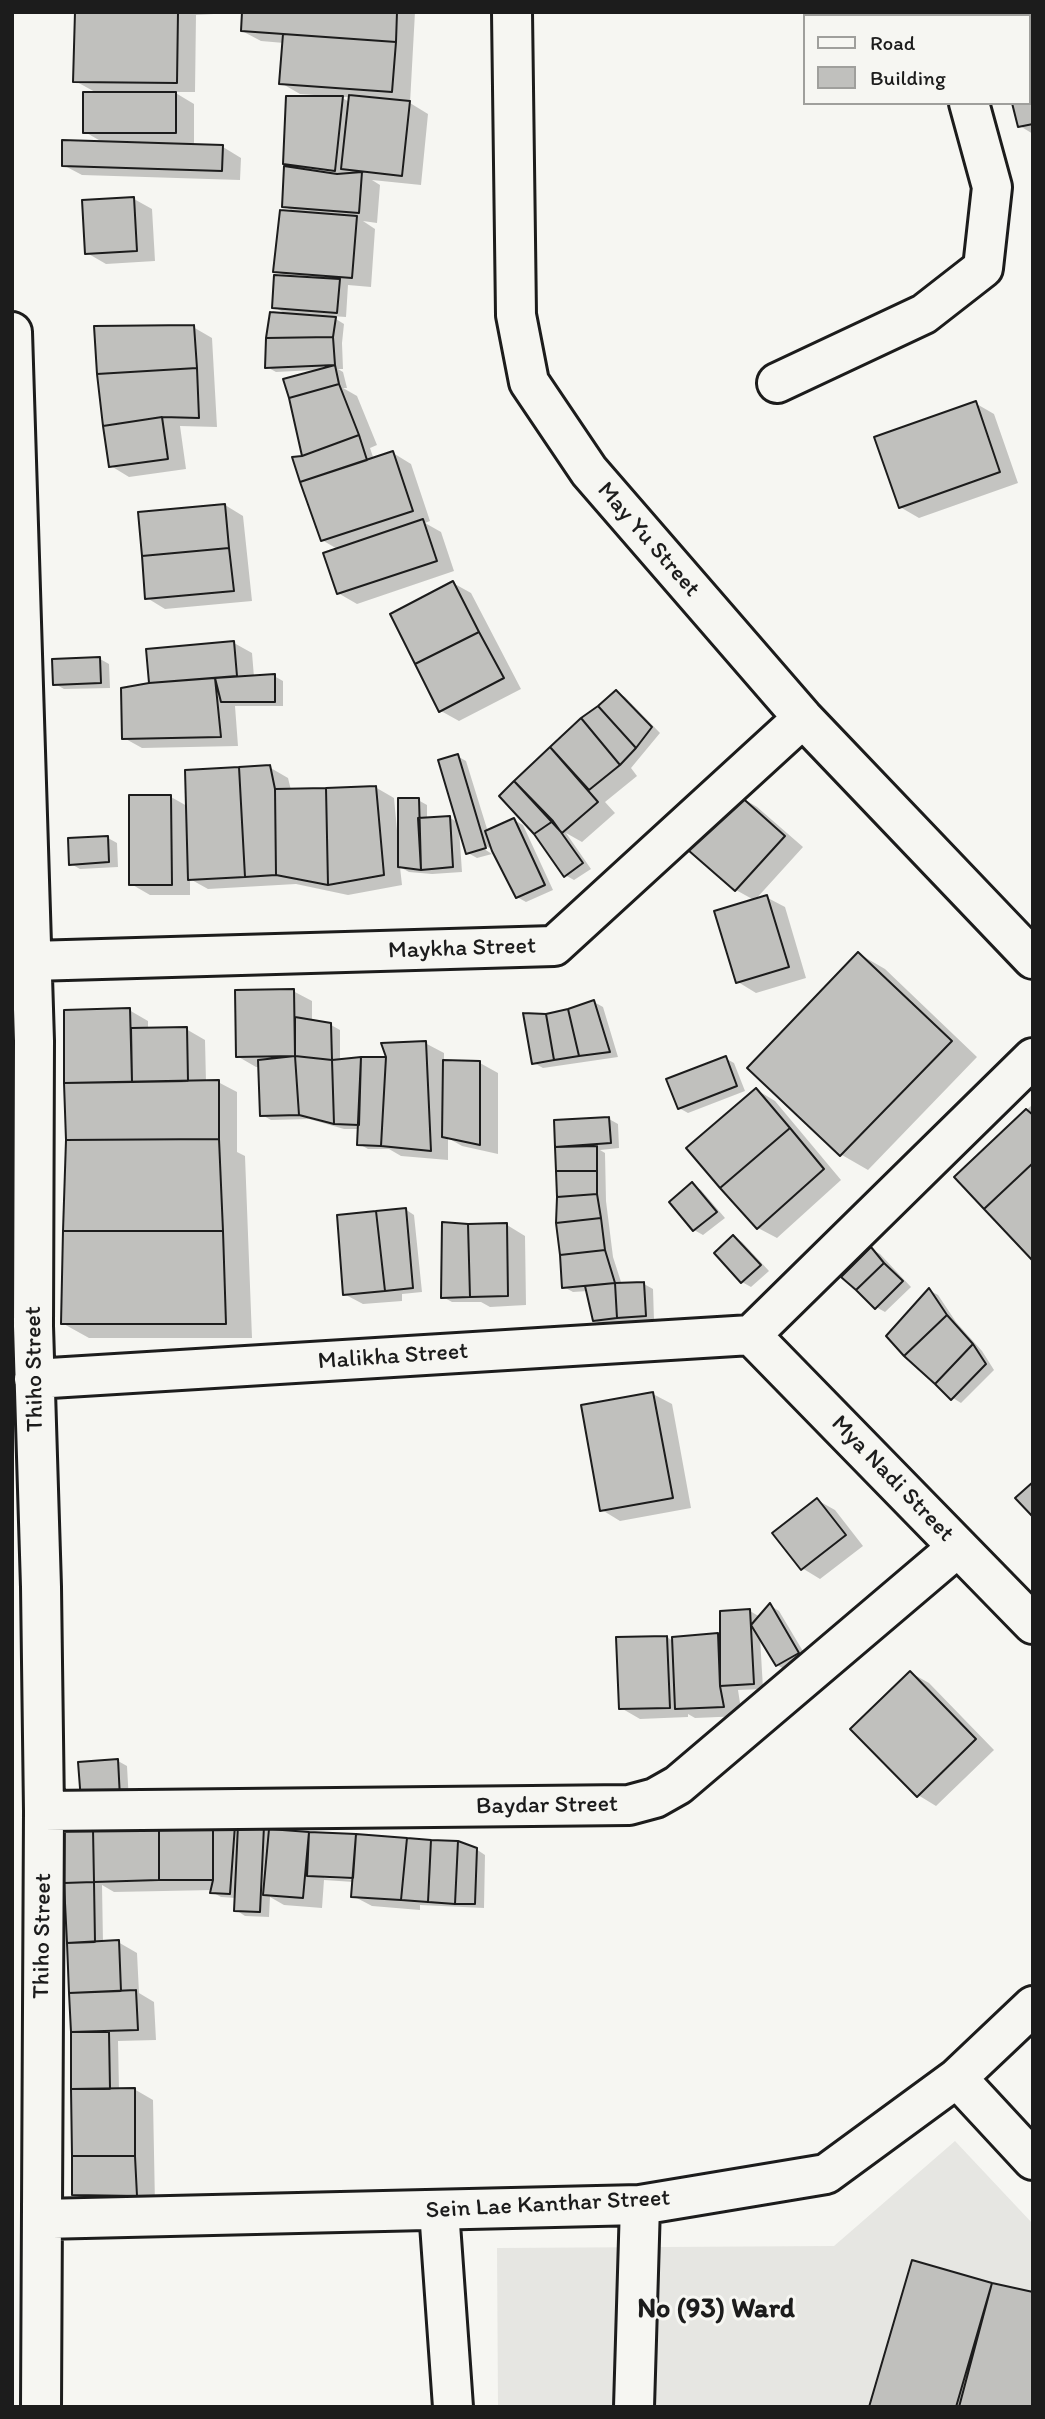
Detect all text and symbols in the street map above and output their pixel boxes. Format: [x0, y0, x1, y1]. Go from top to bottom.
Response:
legend [804, 14, 1031, 105]
text: Road [870, 30, 915, 55]
text: Building [870, 65, 946, 90]
street label: May Yu Street [590, 477, 706, 603]
street label: Maykha Street [388, 932, 536, 966]
street label: Thiho Street [20, 1306, 50, 1432]
street label: Malikha Street [317, 1337, 469, 1377]
street label: Mya Nadi Street [824, 1410, 960, 1548]
street label: Baydar Street [476, 1790, 618, 1822]
street label: Thiho Street [28, 1873, 58, 1999]
street label: Sein Lae Kanthar Street [425, 2184, 671, 2226]
district label: No (93) Ward [637, 2293, 795, 2327]

